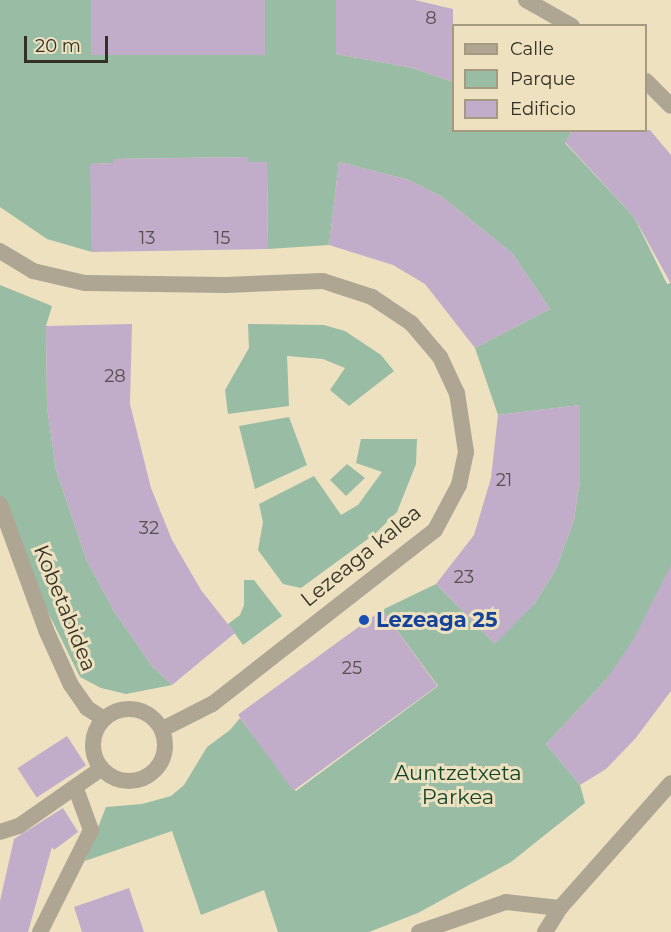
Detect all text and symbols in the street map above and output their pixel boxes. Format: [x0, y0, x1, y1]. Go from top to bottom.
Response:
house number: 8 [425, 7, 437, 29]
scale bar [27, 24, 111, 62]
legend [452, 24, 647, 132]
text: 20 m [35, 35, 81, 57]
text: Calle [510, 38, 554, 60]
text: Parque [510, 68, 575, 90]
text: Edificio [510, 98, 576, 120]
house number: 13 [139, 227, 155, 249]
house number: 15 [214, 227, 230, 249]
house number: 28 [104, 365, 126, 387]
house number: 21 [496, 469, 512, 491]
street label: Lezeaga kalea [296, 500, 426, 612]
house number: 32 [139, 517, 159, 539]
street label: Kobetabidea [28, 541, 102, 675]
house number: 23 [454, 566, 474, 588]
place label: Lezeaga 25 [376, 607, 497, 633]
marker: Lezeaga 25 [357, 613, 371, 627]
house number: 25 [342, 657, 362, 679]
park label: Auntzetxeta Parkea [394, 760, 522, 810]

